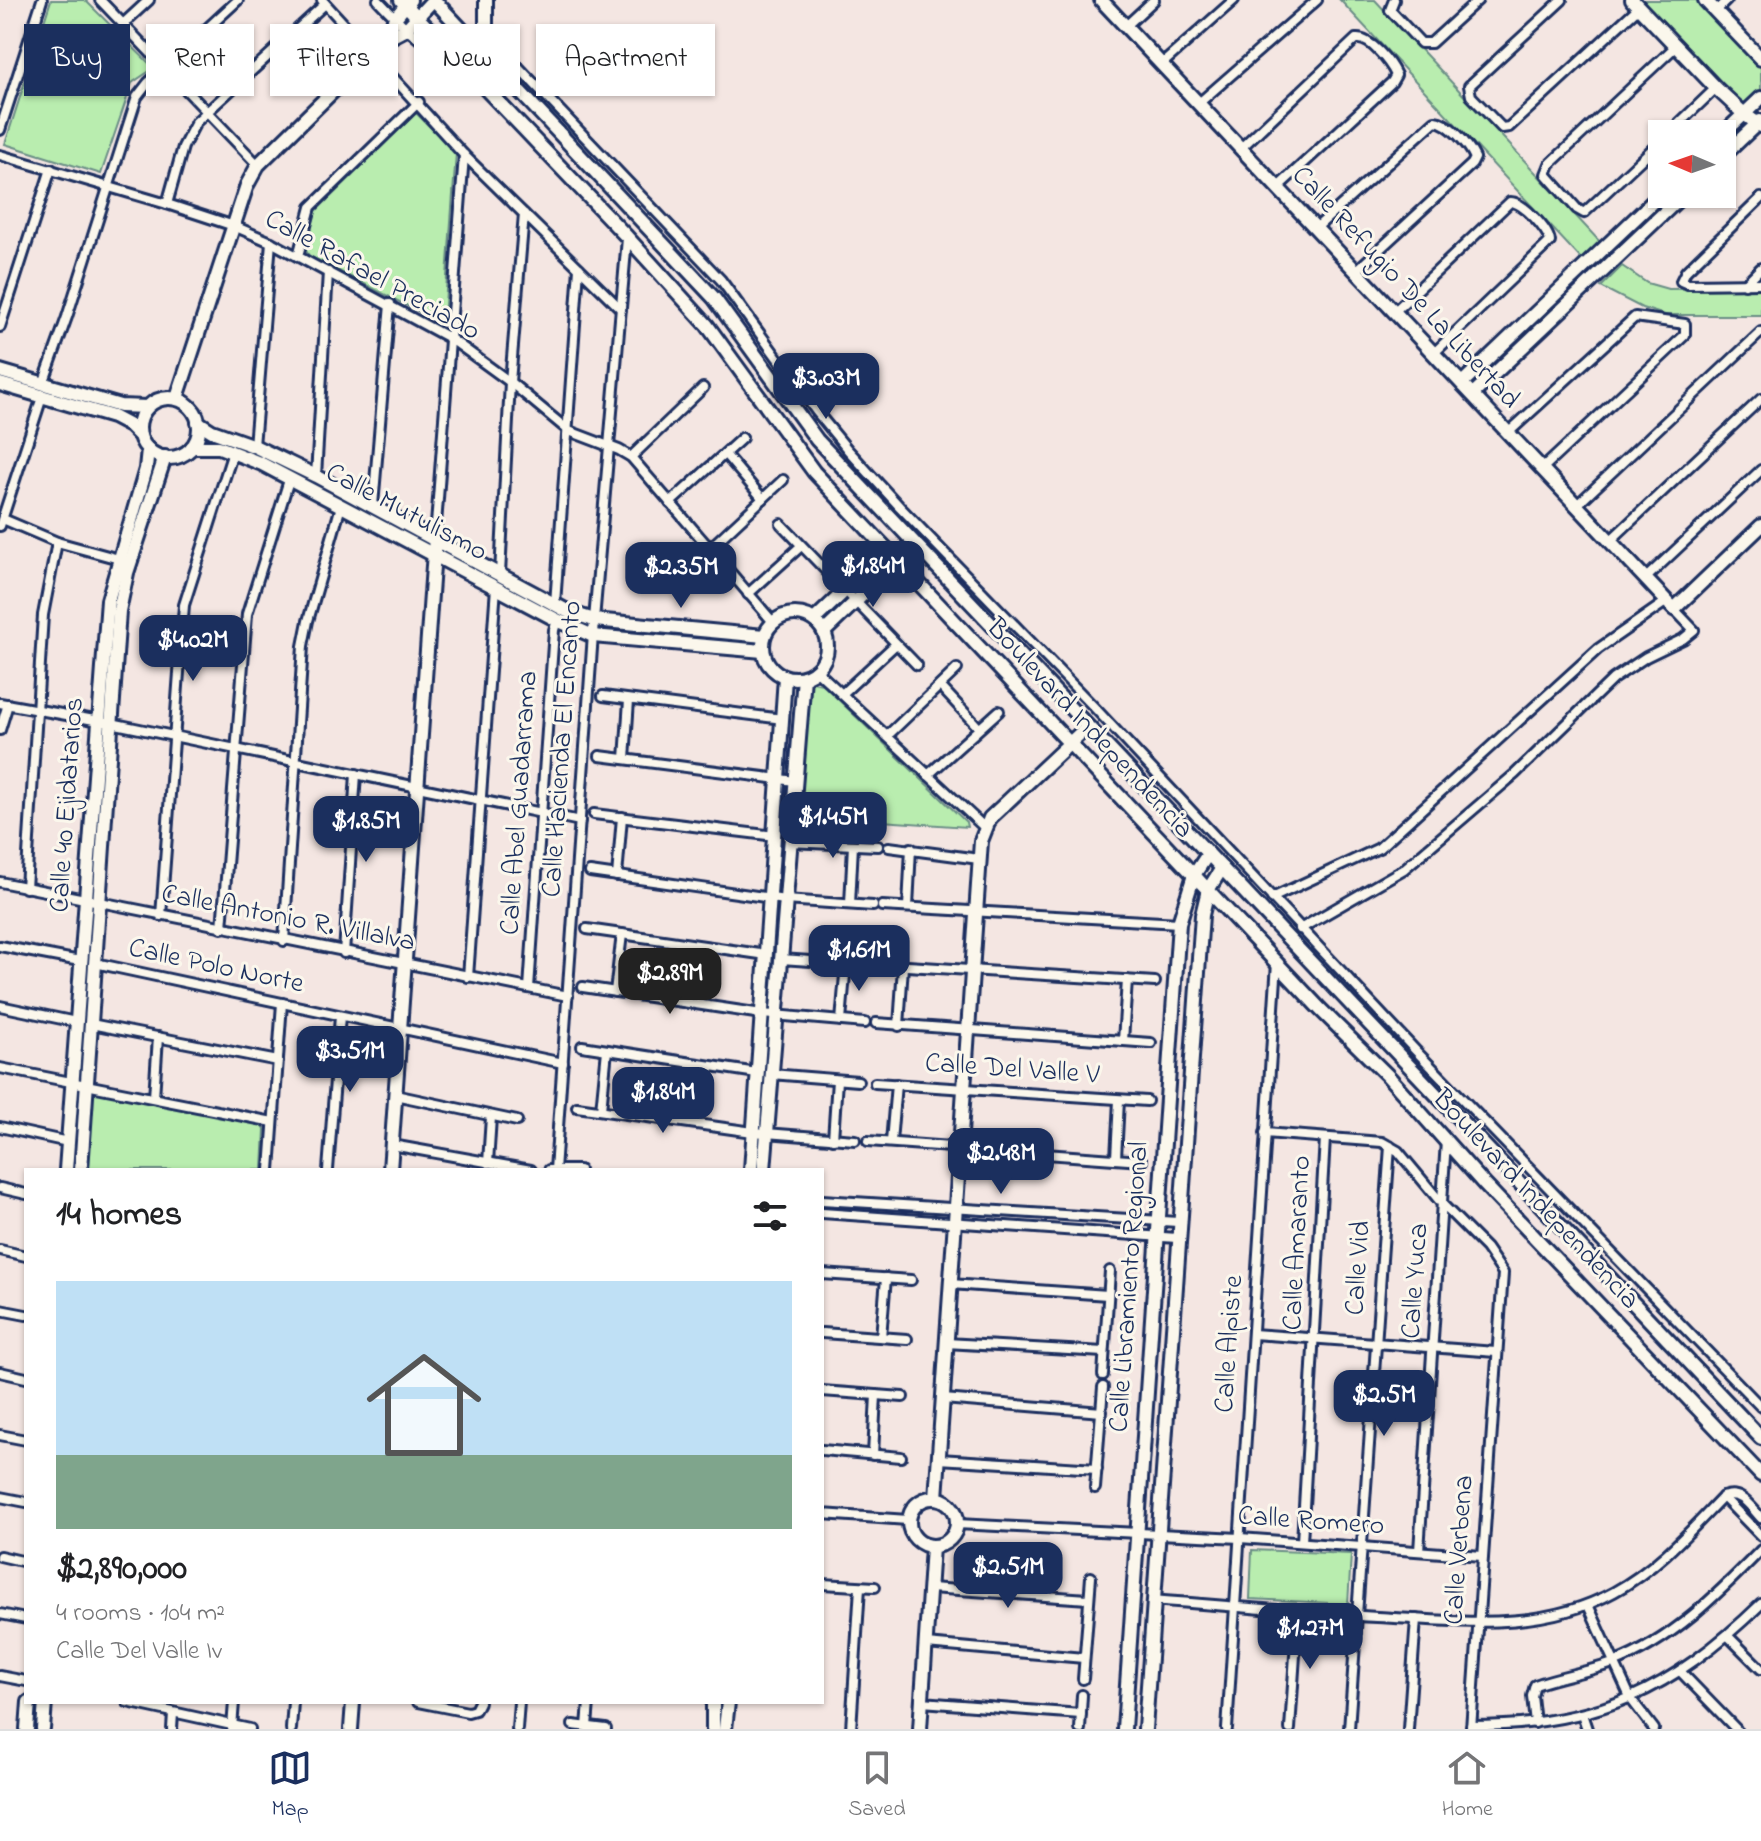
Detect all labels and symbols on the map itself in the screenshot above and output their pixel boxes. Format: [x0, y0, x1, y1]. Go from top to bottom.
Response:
north arrow [1648, 120, 1736, 208]
street label: Calle Refugio De La Libertad [1281, 157, 1529, 419]
street label: Calle Rafael Preciado [257, 200, 487, 352]
pin: $3.03M [761, 353, 891, 421]
street label: Calle Mutulismo [318, 453, 494, 573]
pin: $1.84M [808, 541, 938, 609]
pin: $2.35M [616, 542, 746, 610]
street label: Calle Hacienda El Encanto [532, 599, 594, 899]
street label: Boulevard Independencia [975, 609, 1202, 849]
pin: $4.02M [128, 615, 258, 683]
street label: Calle Abel Guadarrama [490, 670, 550, 936]
street label: Calle 40 Ejidatarios [40, 696, 96, 914]
pin: $1.45M [768, 792, 898, 860]
pin: $1.85M [301, 796, 431, 864]
street label: Calle Antonio R. Villalva [158, 874, 418, 964]
pin: $1.61M [794, 925, 924, 993]
street label: Calle Polo Norte [125, 928, 308, 1006]
pin: $2.89M [605, 948, 735, 1016]
pin: $3.51M [285, 1026, 415, 1094]
street label: Calle Del Valle V [923, 1043, 1101, 1097]
pin: $1.84M [598, 1067, 728, 1135]
street label: Boulevard Independencia [1421, 1080, 1648, 1320]
pin: $2.48M [936, 1128, 1066, 1196]
street label: Calle Libramiento Regional [1099, 1140, 1161, 1434]
street label: Calle Amaranto [1273, 1154, 1323, 1332]
street label: Calle Vid [1335, 1219, 1383, 1317]
street label: Calle Yuca [1392, 1222, 1440, 1340]
street label: Calle Alpiste [1205, 1273, 1255, 1414]
pin: $2.5M [1328, 1370, 1440, 1438]
street label: Calle Verbena [1434, 1474, 1486, 1626]
street label: Calle Romero [1236, 1496, 1386, 1548]
pin: $2.51M [943, 1542, 1073, 1610]
pin: $1.27M [1245, 1603, 1375, 1671]

